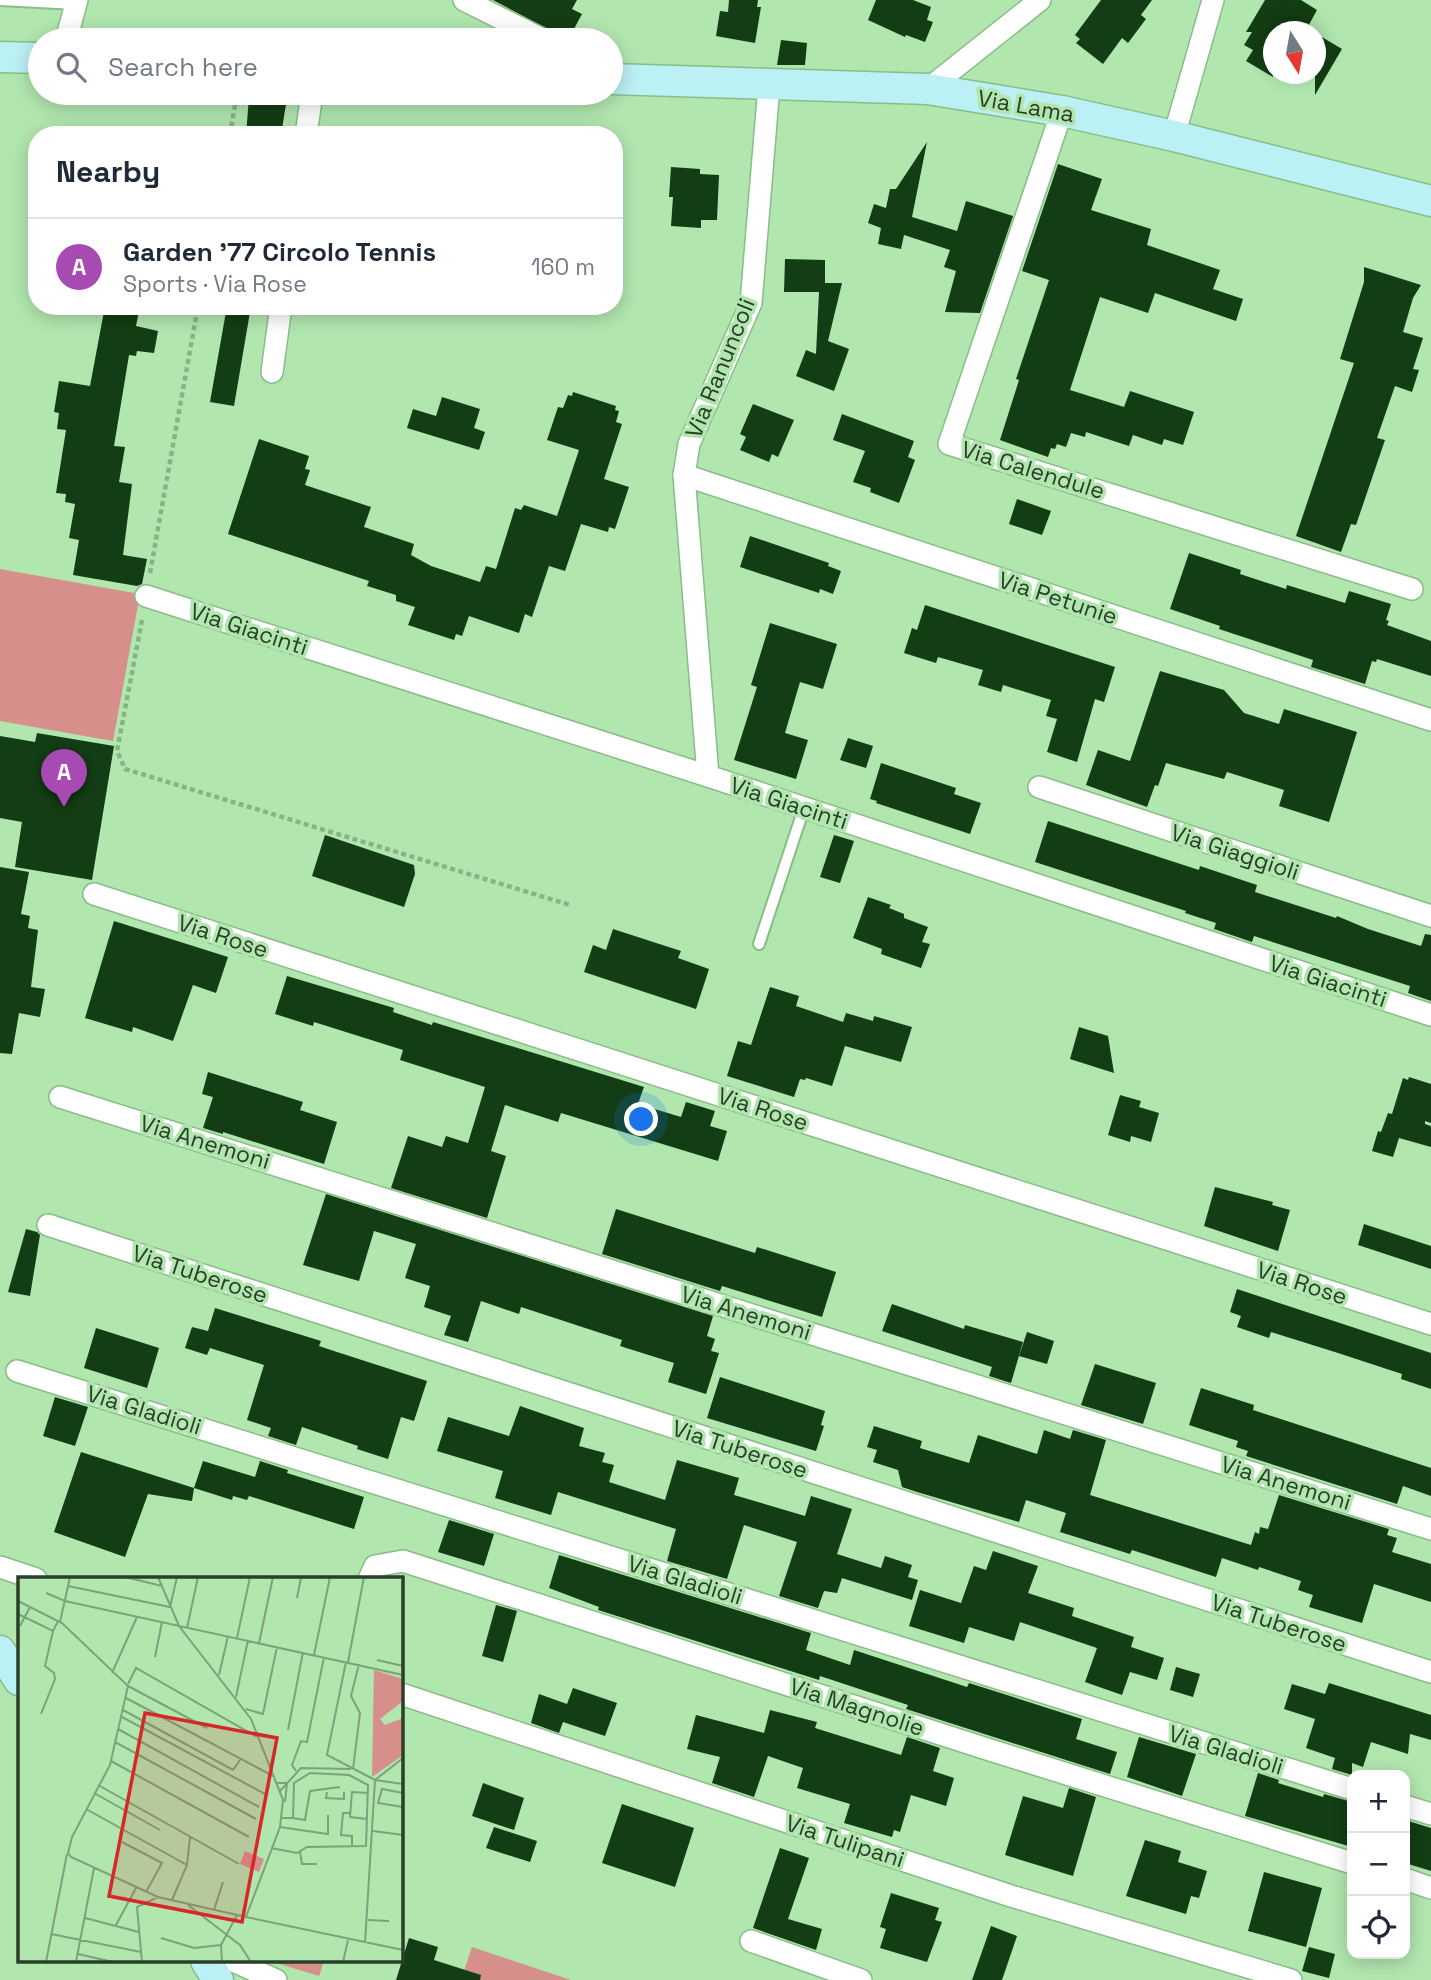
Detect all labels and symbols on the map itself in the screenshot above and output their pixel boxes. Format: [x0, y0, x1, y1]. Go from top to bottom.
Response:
north arrow [1263, 21, 1326, 84]
street label: Via Lama [975, 83, 1077, 129]
street label: Via Ranuncoli [678, 294, 762, 442]
street label: Via Calendule [958, 434, 1108, 506]
street label: Via Petunie [995, 565, 1121, 631]
street label: Via Giacinti [186, 596, 312, 662]
pin: A [41, 749, 87, 807]
street label: Via Giacinti [726, 770, 852, 836]
street label: Via Giaggioli [1167, 817, 1303, 887]
street label: Via Rose [174, 907, 272, 965]
street label: Via Giacinti [1265, 948, 1391, 1014]
street label: Via Rose [714, 1080, 812, 1138]
your location [624, 1102, 658, 1136]
street label: Via Anemoni [136, 1108, 274, 1176]
street label: Via Tuberose [128, 1238, 272, 1310]
street label: Via Rose [1253, 1254, 1351, 1312]
street label: Via Anemoni [677, 1279, 815, 1347]
street label: Via Gladioli [83, 1378, 205, 1442]
street label: Via Tuberose [668, 1413, 812, 1485]
street label: Via Anemoni [1217, 1449, 1355, 1517]
street label: Via Gladioli [624, 1548, 746, 1612]
inset map [18, 1577, 402, 1962]
street label: Via Tuberose [1207, 1587, 1351, 1659]
street label: Via Magnolie [786, 1671, 928, 1743]
street label: Via Gladioli [1165, 1718, 1287, 1782]
street label: Via Tulipani [782, 1808, 908, 1874]

